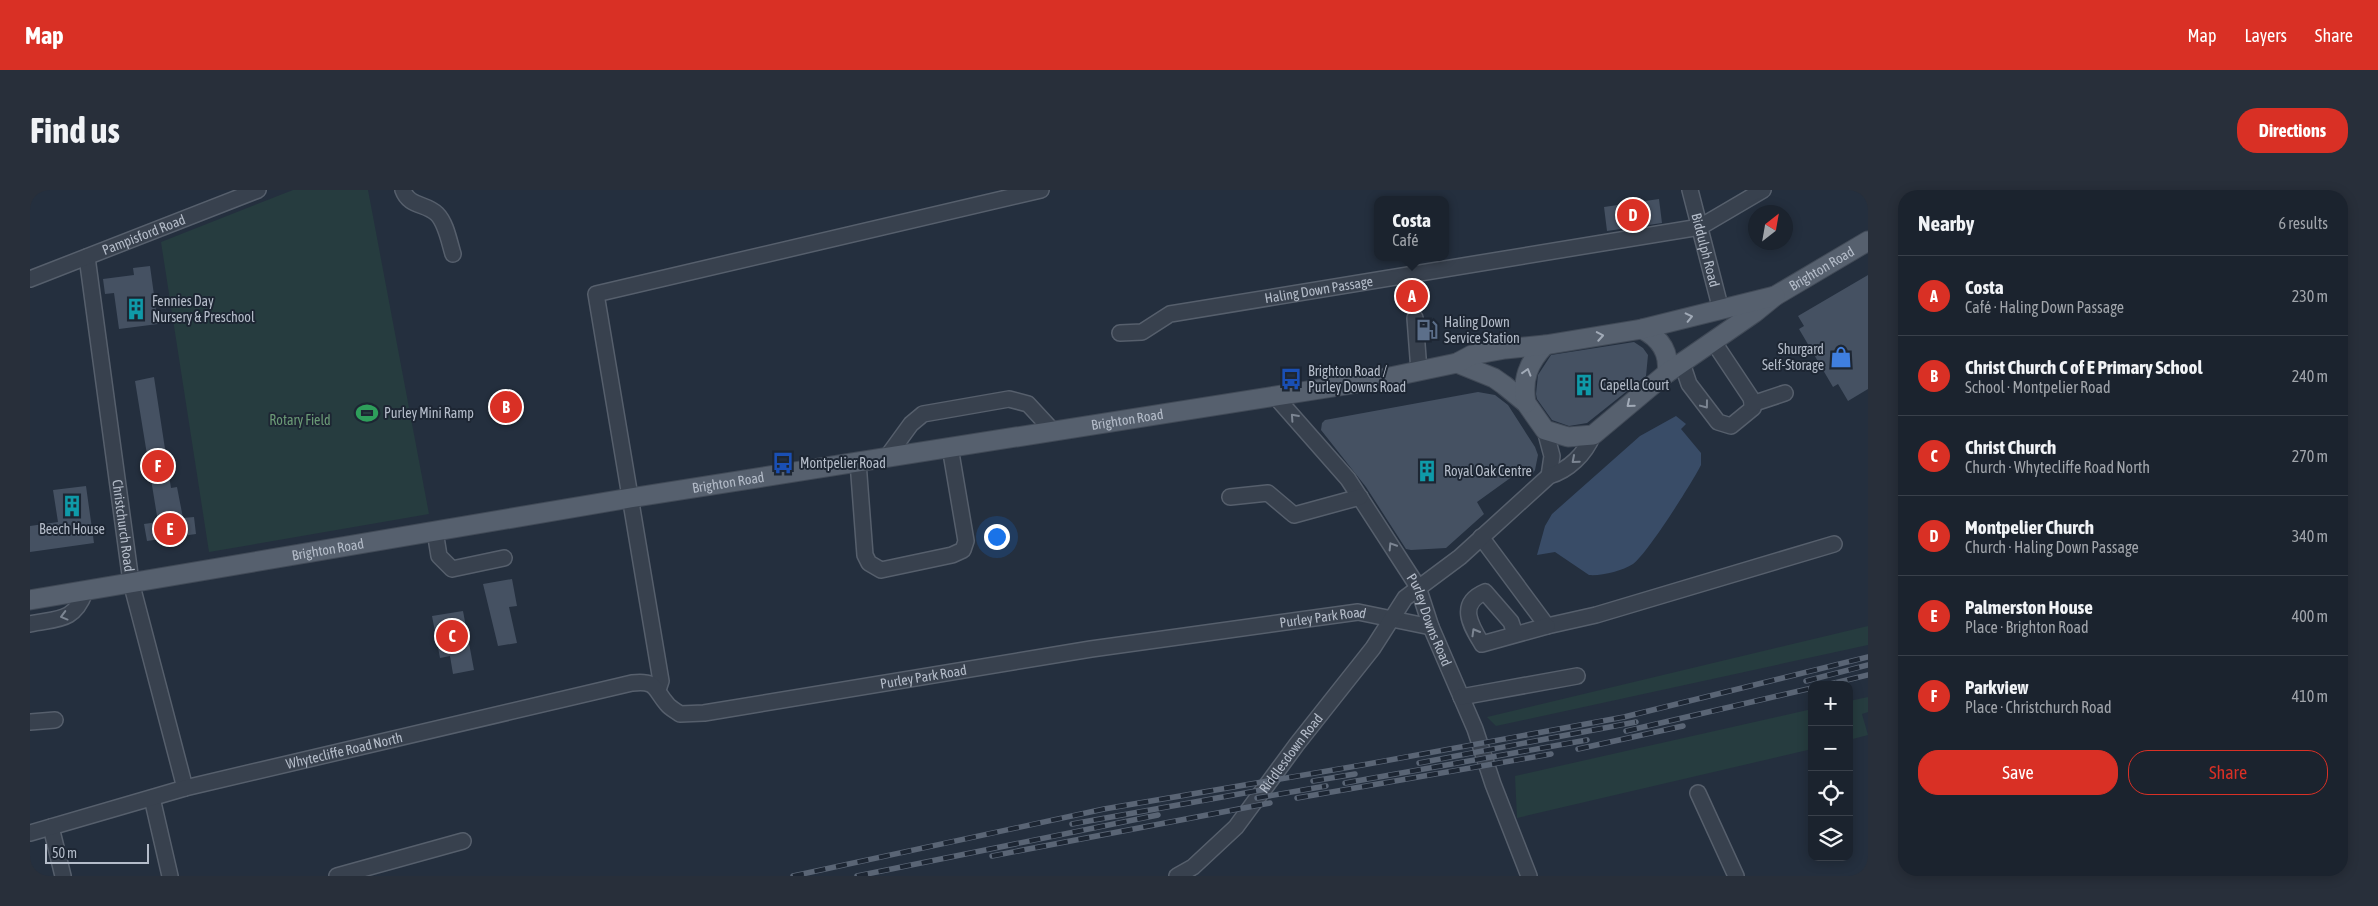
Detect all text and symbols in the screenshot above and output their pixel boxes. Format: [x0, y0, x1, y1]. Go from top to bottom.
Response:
text: Map [25, 22, 64, 49]
text: Map [2187, 25, 2216, 46]
text: Layers [2244, 25, 2287, 46]
text: Share [2315, 25, 2353, 46]
button: Directions [2237, 108, 2348, 153]
text: Find us [30, 110, 120, 150]
popup [1374, 196, 1449, 261]
pin: D [1617, 196, 1649, 234]
north arrow [1748, 205, 1793, 250]
text: Costa [1392, 209, 1431, 231]
street label: Pampisford Road [100, 211, 188, 258]
street label: Biddulph Road [1688, 211, 1723, 289]
text: Nearby [1918, 211, 1974, 235]
text: 6 results [2278, 214, 2328, 232]
text: Café [1392, 231, 1419, 249]
street label: Brighton Road [1786, 243, 1857, 294]
street label: Haling Down Passage [1263, 273, 1374, 306]
text: Costa [1965, 276, 2004, 298]
pin: A [1396, 277, 1428, 315]
text: A [1930, 287, 1938, 305]
text: 230 m [2292, 287, 2328, 305]
place label: Fennies Day Nursery & Preschool [152, 293, 255, 325]
building icon: Fennies Day Nursery & Preschool [123, 296, 149, 322]
text: Café · Haling Down Passage [1965, 298, 2124, 316]
one-way arrow [1685, 312, 1694, 323]
place label: Haling Down Service Station [1444, 314, 1520, 346]
fuel station icon: Haling Down Service Station [1414, 317, 1440, 343]
one-way arrow [1596, 331, 1604, 341]
place label: Shurgard Self-Storage [1762, 341, 1824, 373]
shop icon: Shurgard Self-Storage [1828, 344, 1854, 370]
text: Christ Church C of E Primary School [1965, 356, 2203, 378]
place label: Brighton Road / Purley Downs Road [1308, 363, 1406, 395]
bus stop icon: Brighton Road / Purley Downs Road [1278, 366, 1304, 392]
text: B [1930, 367, 1938, 385]
text: 240 m [2292, 367, 2328, 385]
one-way arrow [1522, 368, 1532, 376]
building icon: Capella Court [1571, 372, 1597, 398]
place label: Capella Court [1600, 377, 1669, 393]
text: School · Montpelier Road [1965, 378, 2111, 396]
pin: B [490, 388, 522, 426]
one-way arrow [1627, 398, 1636, 407]
one-way arrow [1699, 399, 1708, 409]
sports icon: Purley Mini Ramp [354, 400, 380, 426]
place label: Purley Mini Ramp [384, 405, 474, 421]
street label: Brighton Road [1090, 406, 1164, 433]
park label: Rotary Field [269, 412, 331, 428]
one-way arrow [1291, 414, 1300, 423]
text: Christ Church [1965, 436, 2056, 458]
pin: F [142, 447, 174, 485]
text: C [1930, 447, 1938, 465]
text: 270 m [2292, 447, 2328, 465]
bus stop icon: Montpelier Road [770, 450, 796, 476]
one-way arrow [1572, 454, 1581, 463]
place label: Montpelier Road [800, 455, 886, 471]
building icon: Royal Oak Centre [1414, 458, 1440, 484]
text: Church · Whytecliffe Road North [1965, 458, 2150, 476]
place label: Royal Oak Centre [1444, 463, 1532, 479]
street label: Brighton Road [691, 469, 765, 496]
street label: Christchurch Road [109, 478, 138, 573]
building icon: Beech House [59, 493, 85, 519]
pin: E [154, 510, 186, 548]
text: Montpelier Church [1965, 516, 2094, 538]
place label: Beech House [39, 521, 105, 537]
your location [984, 524, 1010, 550]
text: D [1930, 527, 1938, 545]
text: 340 m [2292, 527, 2328, 545]
street label: Brighton Road [290, 535, 365, 563]
text: Church · Haling Down Passage [1965, 538, 2139, 556]
one-way arrow [1389, 542, 1399, 551]
street label: Purley Downs Road [1403, 571, 1455, 669]
text: Palmerston House [1965, 596, 2093, 618]
street label: Purley Park Road [1278, 604, 1368, 631]
text: E [1931, 607, 1937, 625]
text: 400 m [2292, 607, 2328, 625]
one-way arrow [59, 610, 68, 621]
pin: C [436, 617, 468, 655]
text: Place · Brighton Road [1965, 618, 2089, 636]
one-way arrow [1471, 629, 1481, 638]
street label: Purley Park Road [879, 662, 968, 692]
text: Parkview [1965, 676, 2029, 698]
map controls [1808, 681, 1853, 861]
button: + [1808, 681, 1853, 726]
text: F [1931, 687, 1937, 705]
text: 410 m [2292, 687, 2328, 705]
text: Place · Christchurch Road [1965, 698, 2112, 716]
street label: Riddlesdown Road [1256, 710, 1326, 796]
button: − [1808, 726, 1853, 771]
street label: Whytecliffe Road North [284, 729, 404, 772]
button: Save [1918, 750, 2118, 795]
button: Share [2128, 750, 2328, 795]
button: locate [1808, 771, 1853, 816]
button: layers [1808, 816, 1853, 861]
scale bar [45, 841, 149, 864]
text: 50 m [52, 845, 77, 861]

